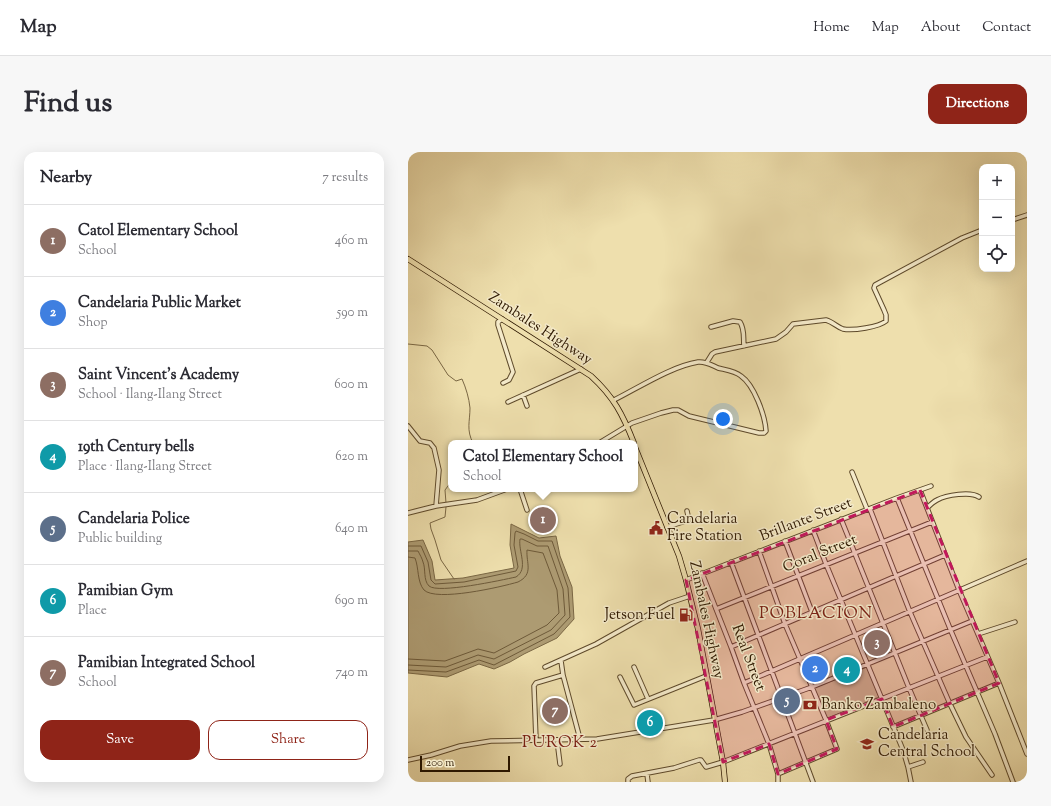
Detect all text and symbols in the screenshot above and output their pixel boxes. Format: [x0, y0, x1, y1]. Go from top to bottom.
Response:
text: Map [20, 14, 57, 41]
text: Home [813, 18, 850, 38]
text: Map [872, 18, 899, 38]
text: About [921, 18, 960, 38]
text: Contact [982, 18, 1031, 38]
text: Find us [24, 84, 112, 124]
button: Directions [928, 84, 1027, 124]
map controls [979, 164, 1015, 272]
button: + [979, 164, 1015, 200]
text: Nearby [40, 166, 92, 190]
text: 7 results [322, 169, 368, 187]
button: − [979, 200, 1015, 236]
text: Catol Elementary School [78, 221, 238, 242]
text: 1 [51, 232, 55, 250]
text: 460 m [335, 232, 368, 250]
button: locate [979, 236, 1015, 272]
text: School [78, 242, 117, 260]
street label: Zambales Highway [484, 287, 597, 371]
text: Candelaria Public Market [78, 293, 241, 314]
text: 2 [50, 304, 56, 322]
text: 590 m [337, 304, 368, 322]
text: Shop [78, 314, 107, 332]
text: Saint Vincent's Academy [78, 365, 239, 386]
text: 3 [50, 376, 56, 394]
text: 600 m [334, 376, 368, 394]
text: School · Ilang-Ilang Street [78, 386, 222, 404]
your location [713, 409, 733, 429]
text: 19th Century bells [78, 437, 194, 458]
popup [448, 440, 638, 492]
text: Catol Elementary School [463, 447, 623, 468]
text: 4 [50, 448, 56, 466]
text: 620 m [335, 448, 368, 466]
text: Place · Ilang-Ilang Street [78, 458, 212, 476]
text: School [463, 468, 502, 486]
street label: Brillante Street [757, 493, 855, 547]
pin: 1 [530, 505, 556, 535]
text: Candelaria Police [78, 509, 190, 530]
place label: Candelaria Fire Station [667, 509, 742, 547]
text: 5 [51, 520, 55, 538]
text: 640 m [335, 520, 368, 538]
public building icon: Candelaria Fire Station [648, 520, 664, 536]
text: Public building [78, 530, 162, 548]
street label: Coral Street [780, 530, 860, 578]
street label: Zambales Highway [683, 559, 729, 682]
text: Pamibian Gym [78, 581, 173, 602]
text: 6 [50, 592, 56, 610]
text: 690 m [335, 592, 368, 610]
text: Place [78, 602, 107, 620]
district label: POBLACION [759, 602, 873, 626]
place label: Jetson Fuel [604, 605, 675, 626]
fuel station icon: Jetson Fuel [678, 607, 694, 623]
street label: Real Street [726, 621, 770, 695]
pin: 3 [864, 628, 890, 658]
text: Pamibian Integrated School [78, 653, 255, 674]
pin: 2 [802, 654, 828, 684]
pin: 4 [834, 655, 860, 685]
text: 7 [50, 664, 56, 682]
text: 740 m [336, 664, 368, 682]
text: School [78, 674, 117, 692]
pin: 5 [774, 686, 800, 716]
place label: Banko Zambaleno [821, 695, 936, 716]
pin: 7 [542, 696, 568, 726]
bank icon: Banko Zambaleno [802, 697, 818, 713]
pin: 6 [637, 708, 663, 738]
button: Save [40, 720, 200, 760]
button: Share [208, 720, 368, 760]
place label: Candelaria Central School [878, 725, 975, 763]
district label: PUROK 2 [522, 732, 598, 755]
school or university icon: Candelaria Central School [859, 736, 875, 752]
scale bar [420, 754, 510, 773]
text: 200 m [426, 755, 454, 771]

